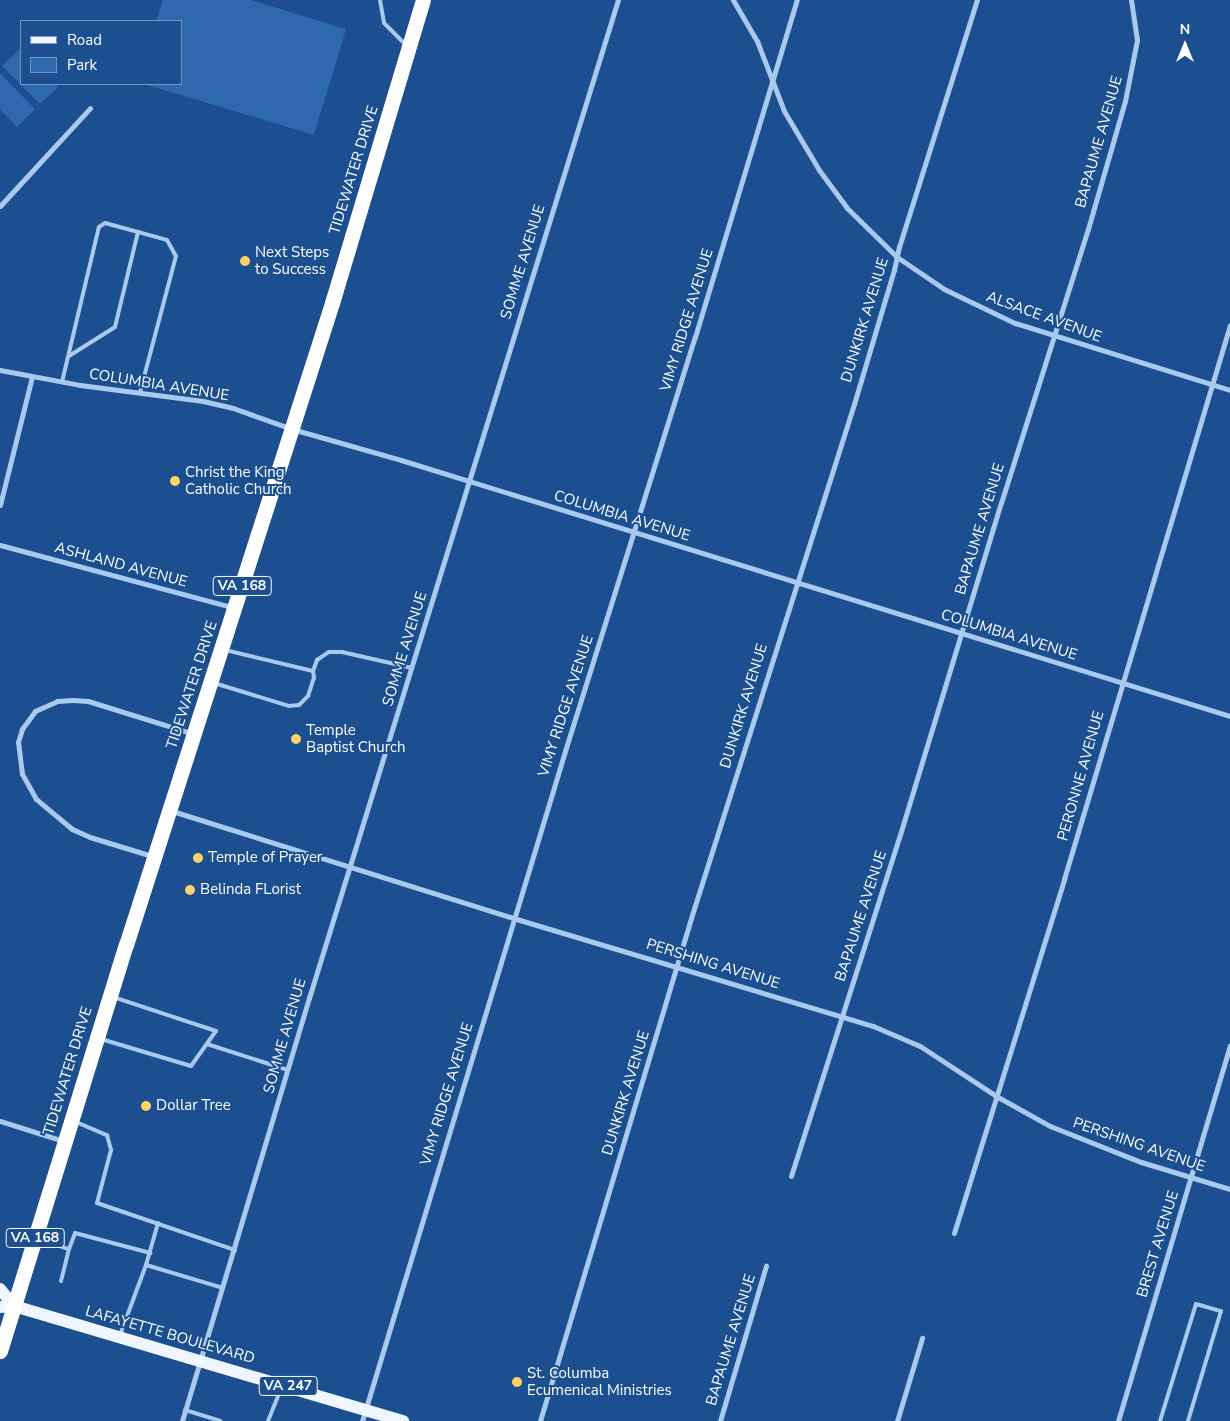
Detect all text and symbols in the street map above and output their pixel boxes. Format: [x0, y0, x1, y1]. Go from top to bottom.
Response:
legend [20, 20, 182, 85]
north arrow [1160, 20, 1210, 70]
text: N [1180, 20, 1190, 39]
text: Road [67, 30, 102, 50]
text: Park [67, 55, 97, 75]
street label: BAPAUME AVENUE [1072, 74, 1126, 210]
street label: TIDEWATER DRIVE [326, 103, 382, 237]
street label: SOMME AVENUE [497, 202, 549, 322]
place label: Next Steps to Success [255, 243, 329, 278]
street label: VIMY RIDGE AVENUE [657, 246, 717, 394]
marker: Next Steps to Success [239, 255, 251, 267]
street label: DUNKIRK AVENUE [837, 255, 893, 385]
street label: ALSACE AVENUE [984, 288, 1104, 346]
street label: COLUMBIA AVENUE [88, 365, 230, 405]
street label: BAPAUME AVENUE [951, 461, 1009, 597]
place label: Christ the King Catholic Church [185, 463, 291, 498]
marker: Christ the King Catholic Church [169, 475, 181, 487]
street label: COLUMBIA AVENUE [552, 487, 692, 545]
street label: ASHLAND AVENUE [53, 539, 189, 591]
road number: VA 168 [212, 574, 272, 598]
street label: SOMME AVENUE [379, 589, 431, 709]
street label: COLUMBIA AVENUE [939, 606, 1079, 664]
street label: TIDEWATER DRIVE [163, 619, 221, 751]
street label: VIMY RIDGE AVENUE [535, 633, 597, 779]
street label: DUNKIRK AVENUE [716, 641, 772, 771]
street label: PERONNE AVENUE [1054, 709, 1108, 843]
place label: Temple Baptist Church [306, 721, 406, 756]
marker: Temple Baptist Church [290, 733, 302, 745]
street label: BAPAUME AVENUE [831, 848, 891, 984]
place label: Temple of Prayer [208, 849, 322, 867]
marker: Temple of Prayer [192, 852, 204, 864]
place label: Belinda FLorist [200, 881, 301, 899]
marker: Belinda FLorist [184, 884, 196, 896]
street label: PERSHING AVENUE [644, 935, 782, 993]
street label: SOMME AVENUE [260, 976, 310, 1096]
street label: TIDEWATER DRIVE [40, 1004, 96, 1138]
street label: VIMY RIDGE AVENUE [417, 1020, 477, 1168]
street label: DUNKIRK AVENUE [598, 1028, 654, 1158]
place label: Dollar Tree [156, 1097, 231, 1115]
marker: Dollar Tree [140, 1100, 152, 1112]
street label: PERSHING AVENUE [1071, 1114, 1207, 1176]
street label: BREST AVENUE [1133, 1188, 1183, 1300]
road number: VA 168 [5, 1226, 65, 1250]
street label: BAPAUME AVENUE [702, 1272, 760, 1408]
street label: LAFAYETTE BOULEVARD [83, 1302, 257, 1368]
place label: St. Columba Ecumenical Ministries [527, 1364, 672, 1399]
road number: VA 247 [258, 1374, 318, 1398]
marker: St. Columba Ecumenical Ministries [511, 1376, 523, 1388]

